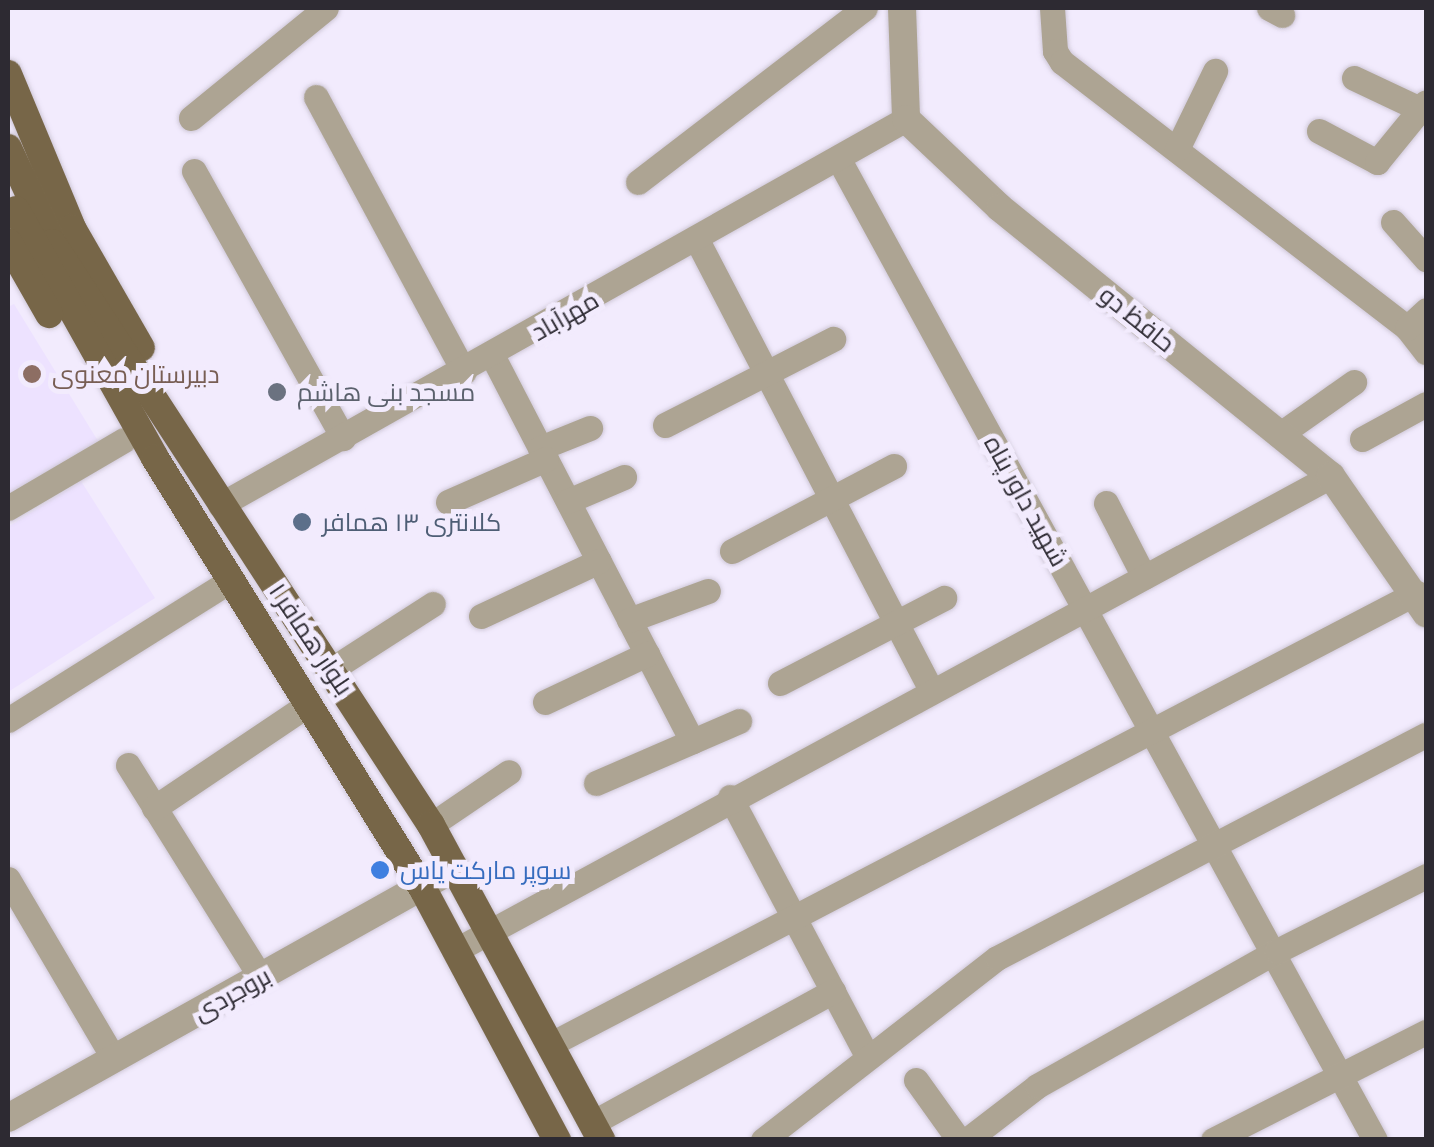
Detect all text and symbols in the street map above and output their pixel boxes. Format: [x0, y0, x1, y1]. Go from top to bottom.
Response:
street label: حافظ دو [1093, 280, 1181, 358]
street label: مهرآباد [526, 285, 604, 347]
place label: دبیرستان معنوی [52, 359, 220, 389]
marker: دبیرستان معنوی [21, 363, 43, 385]
place label: مسجد بنی هاشم [297, 377, 475, 407]
marker: مسجد بنی هاشم [266, 381, 288, 403]
street label: شهید داور پناه [978, 431, 1074, 571]
place label: کلانتری ۱۳ همافر [322, 507, 501, 537]
marker: کلانتری ۱۳ همافر [291, 511, 313, 533]
street label: بلوار همافر ۱ [263, 577, 359, 701]
place label: سوپر مارکت یاس [400, 855, 571, 885]
marker: سوپر مارکت یاس [369, 859, 391, 881]
street label: بروجردی [188, 961, 276, 1027]

